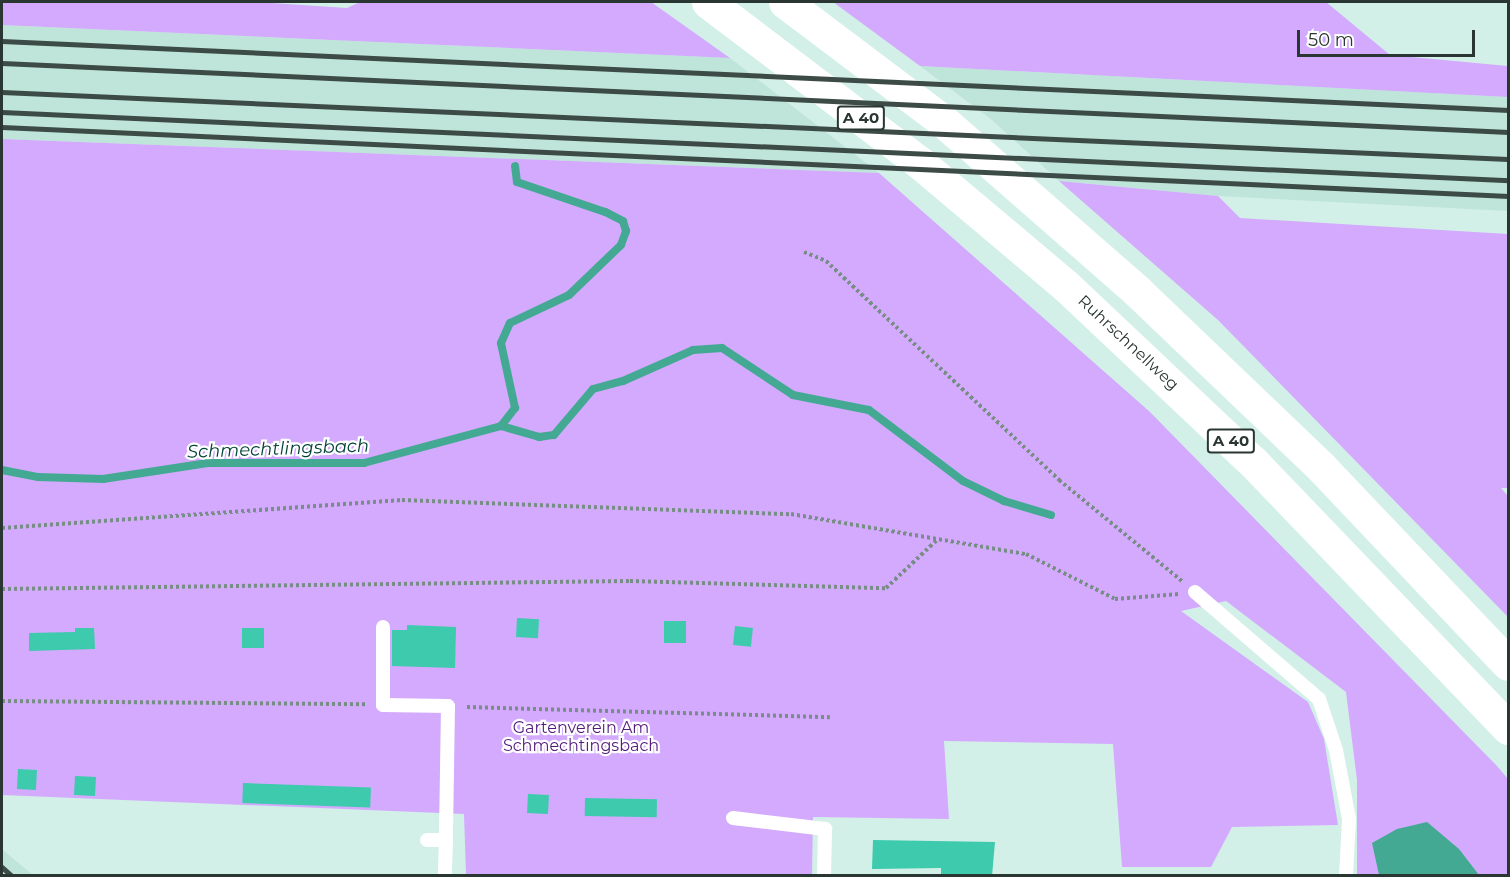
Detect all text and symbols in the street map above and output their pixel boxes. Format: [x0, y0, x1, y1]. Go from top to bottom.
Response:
scale bar [1300, 18, 1478, 56]
text: 50 m [1308, 29, 1354, 51]
road number: A 40 [836, 106, 886, 130]
street label: Ruhrschnellweg [1074, 291, 1182, 395]
road number: A 40 [1206, 429, 1256, 453]
water label: Schmechtlingsbach [187, 435, 369, 463]
park label: Gartenverein Am Schmechtingsbach [503, 718, 659, 756]

